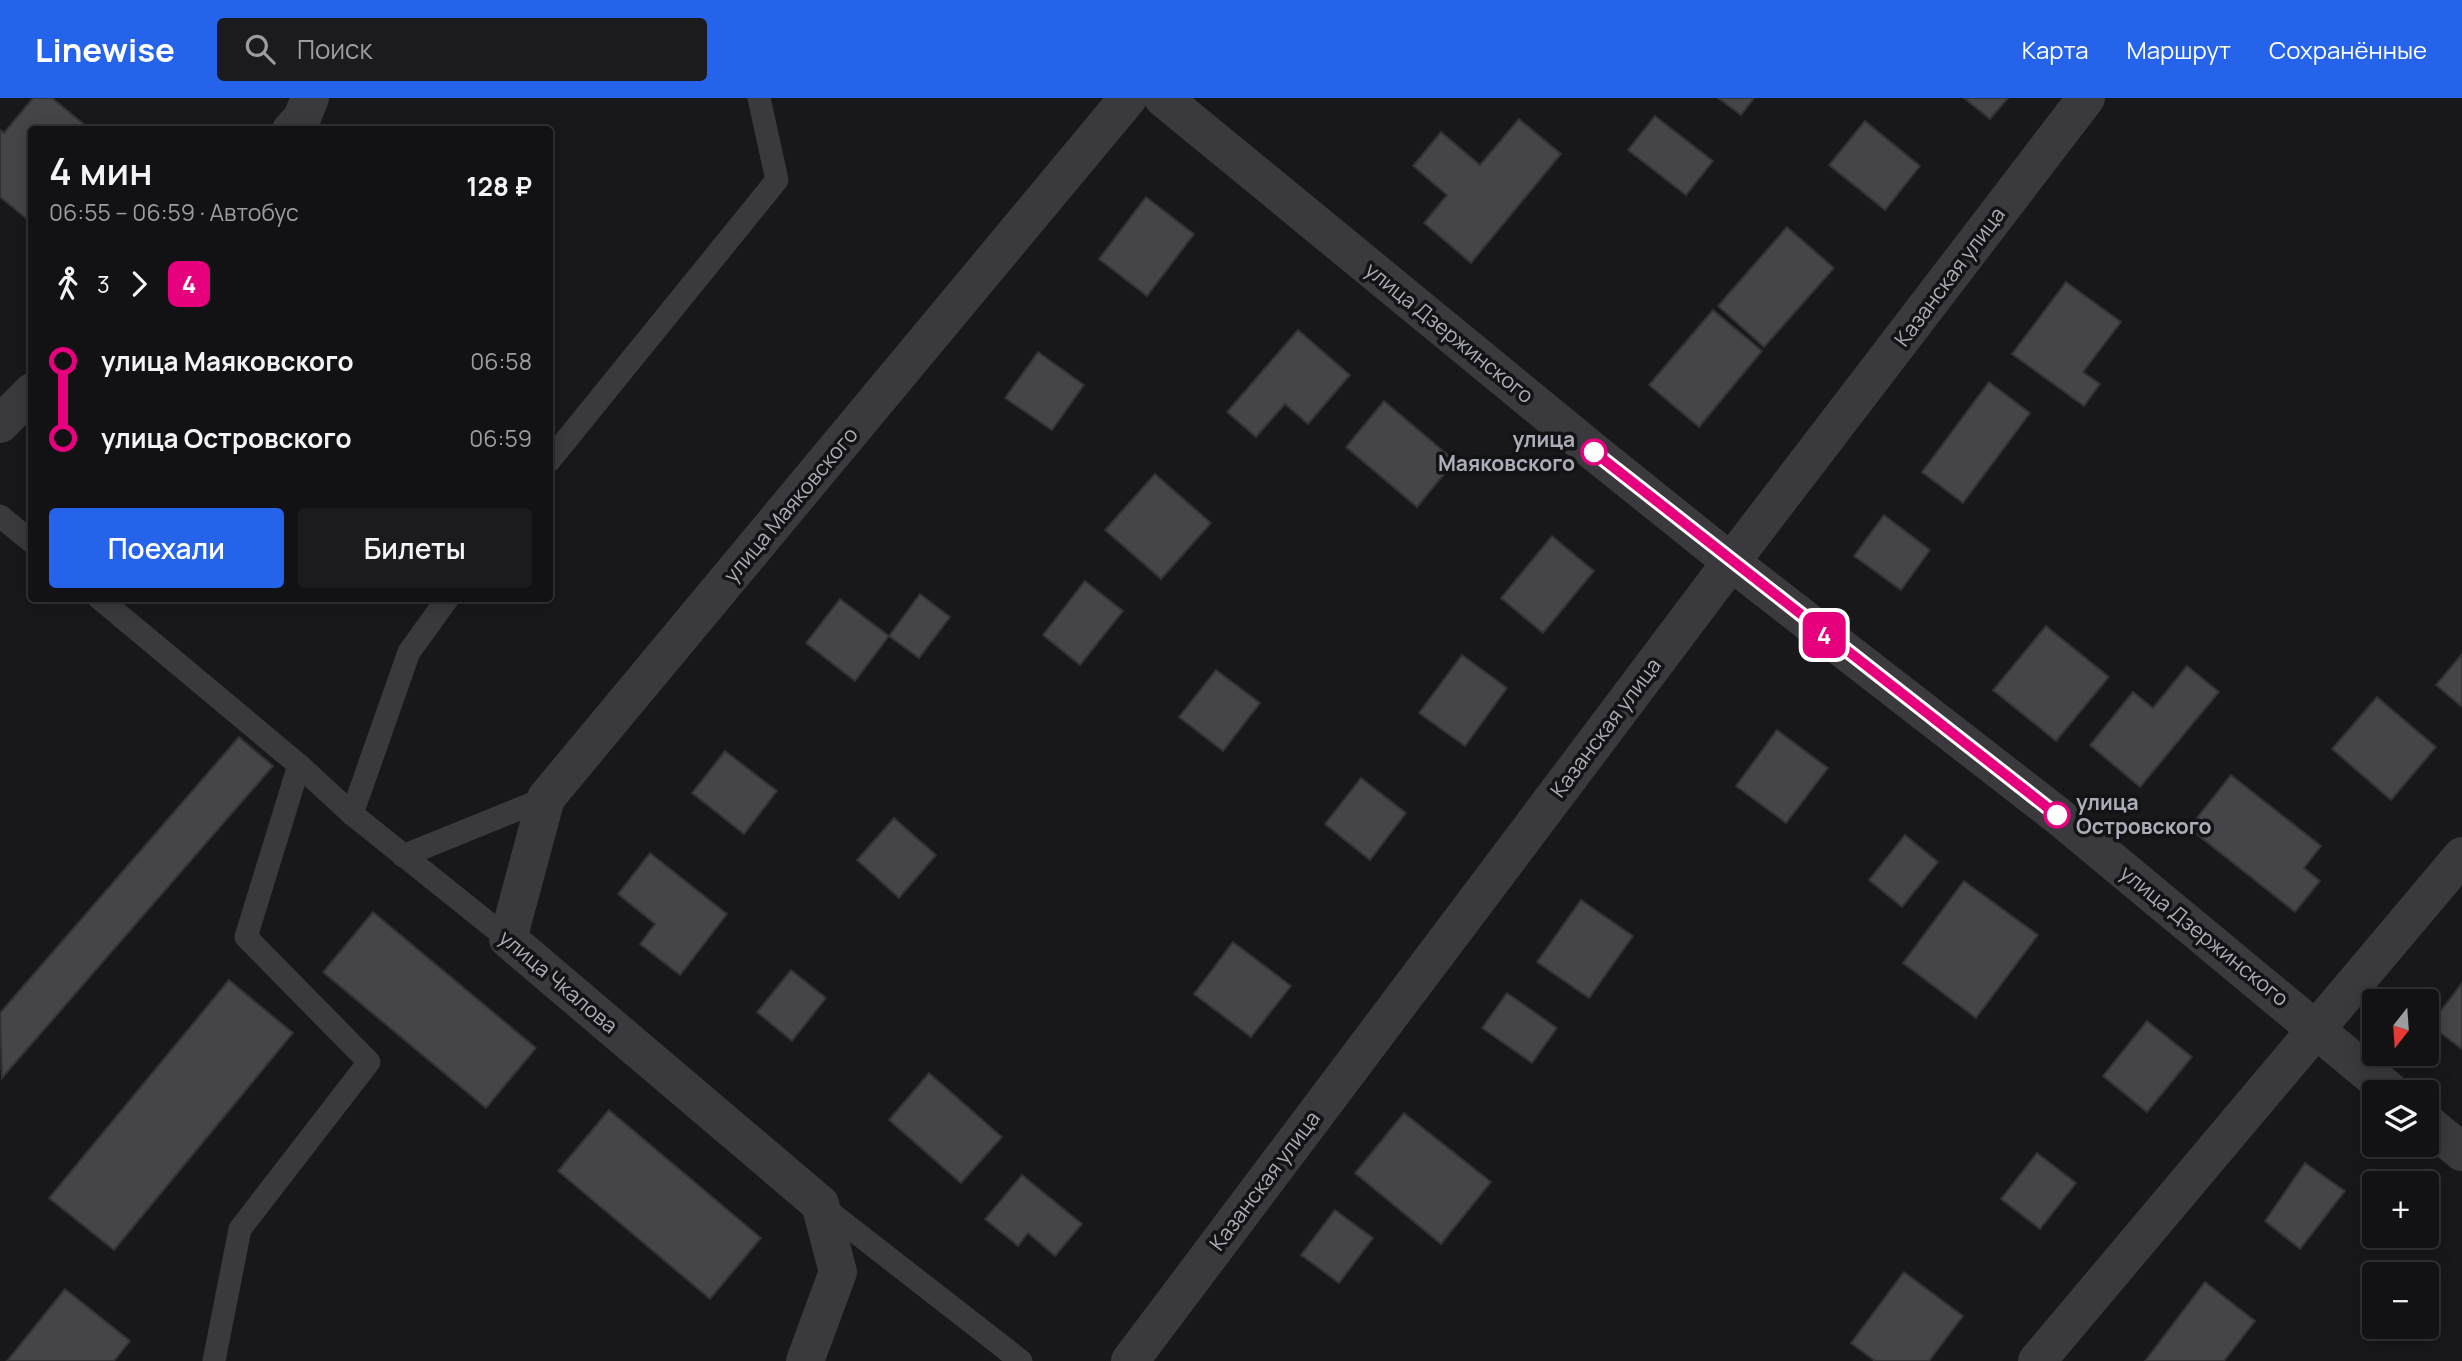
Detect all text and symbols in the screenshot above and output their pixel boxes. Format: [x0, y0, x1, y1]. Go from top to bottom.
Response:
search box [217, 18, 707, 81]
text: Linewise [35, 27, 175, 72]
icon: search [241, 30, 279, 68]
text: Поиск [297, 31, 372, 67]
text: Карта [2022, 33, 2089, 66]
text: Маршрут [2127, 33, 2231, 66]
text: Сохранённые [2269, 33, 2427, 66]
text: 4 мин [49, 144, 152, 196]
text: 128 ₽ [466, 168, 532, 204]
text: 06:55 – 06:59 · Автобус [49, 196, 299, 228]
street label: Казанская улица [1888, 201, 2011, 352]
street label: улица Дзержинского [1360, 256, 1540, 409]
icon: walk [49, 265, 87, 303]
icon: forward [120, 265, 158, 303]
text: 4 [182, 267, 196, 300]
text: 3 [97, 268, 110, 300]
text: улица Маяковского [101, 343, 353, 379]
text: 06:58 [470, 345, 532, 377]
text: улица Островского [101, 420, 352, 456]
street label: улица Маяковского [717, 421, 863, 588]
text: 06:59 [469, 422, 532, 454]
place label: улица Маяковского [1438, 425, 1575, 477]
marker: улица Маяковского [1581, 439, 1607, 465]
button: Поехали [49, 508, 284, 588]
button: Билеты [298, 508, 532, 588]
line badge: 4 [1801, 612, 1847, 658]
text: 4 [1817, 618, 1831, 651]
street label: Казанская улица [1544, 652, 1667, 803]
place label: улица Островского [2076, 788, 2212, 840]
marker: улица Островского [2044, 802, 2070, 828]
street label: улица Дзержинского [2115, 859, 2295, 1012]
street label: улица Чкалова [493, 923, 624, 1039]
north arrow [2362, 989, 2440, 1066]
map controls [2362, 989, 2439, 1339]
button: layers [2362, 1080, 2439, 1157]
street label: Казанская улица [1203, 1105, 1326, 1256]
button: + [2362, 1171, 2439, 1248]
button: − [2362, 1262, 2439, 1339]

